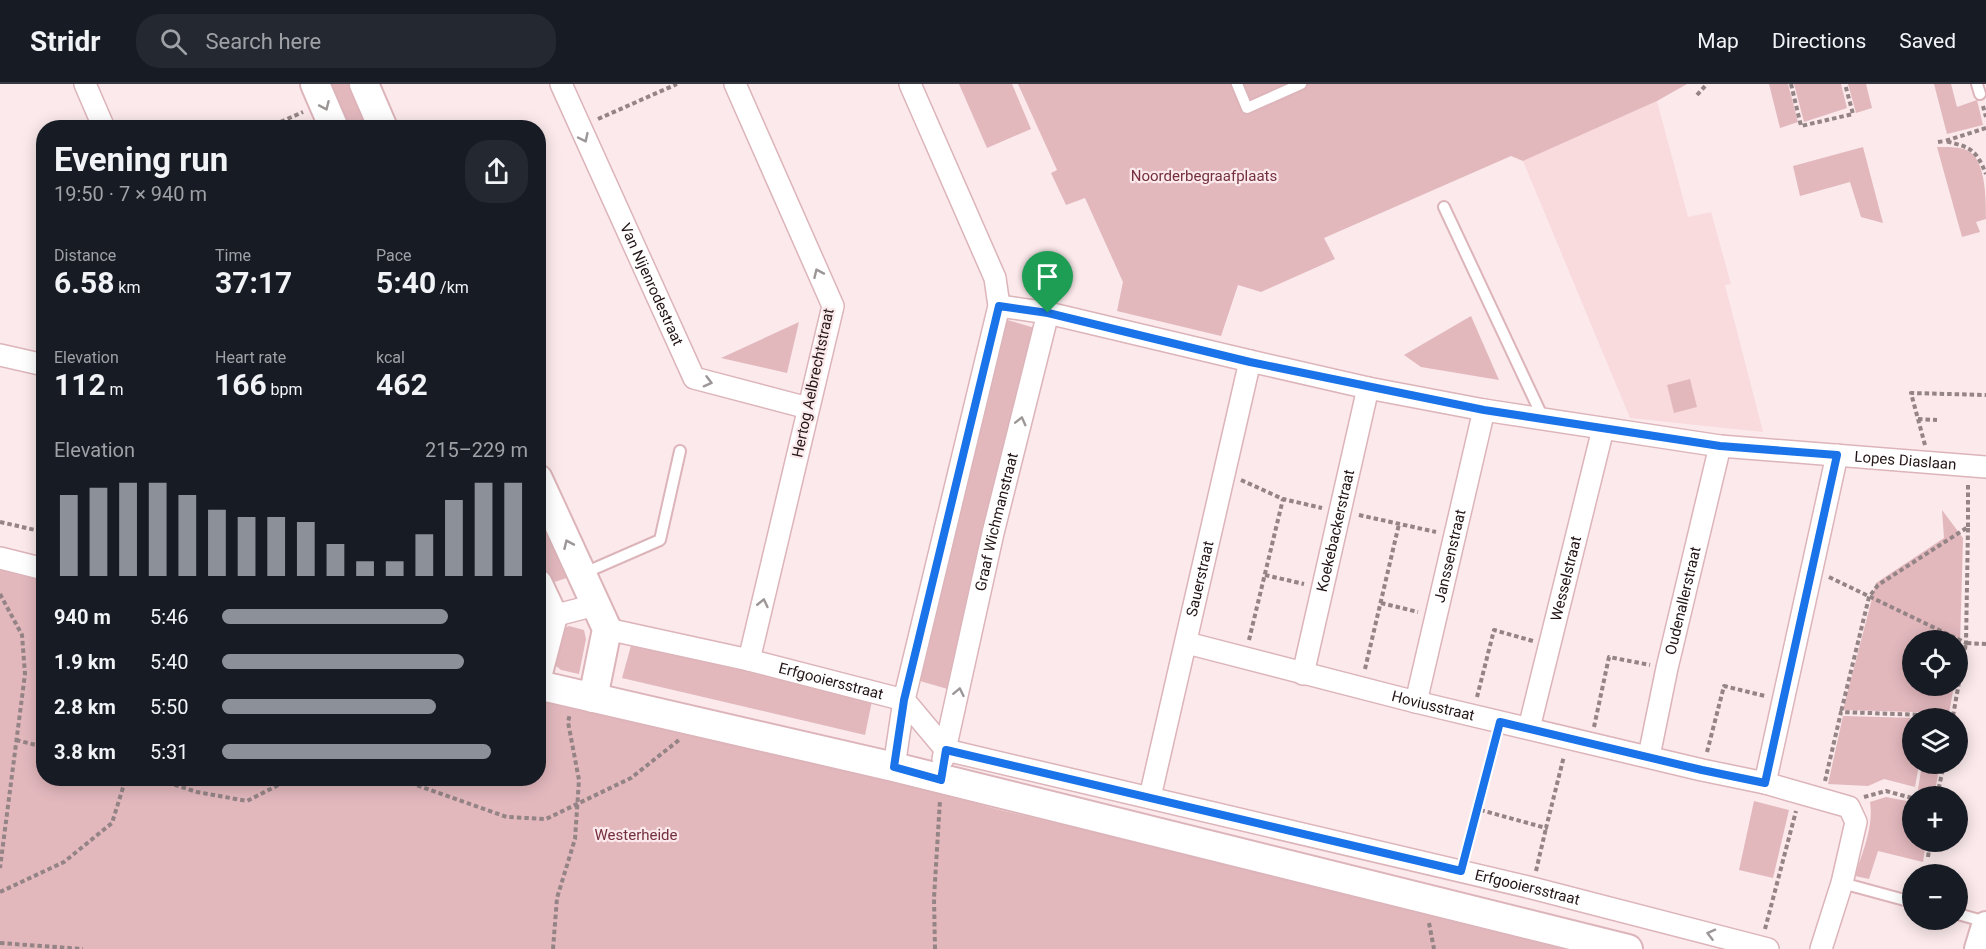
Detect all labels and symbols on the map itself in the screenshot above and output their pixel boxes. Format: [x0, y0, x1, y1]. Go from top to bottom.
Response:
one-way arrow [317, 99, 329, 110]
one-way arrow [577, 131, 589, 142]
park label: Noorderbegraafplaats [1131, 167, 1277, 185]
street label: Van Nijenrodestraat [616, 220, 687, 348]
pin [1022, 251, 1073, 313]
one-way arrow [813, 268, 825, 279]
street label: Hertog Aelbrechtstraat [788, 307, 838, 459]
one-way arrow [703, 375, 713, 387]
one-way arrow [1013, 416, 1026, 426]
street label: Lopes Diaslaan [1854, 448, 1957, 474]
street label: Graaf Wichmanstraat [971, 451, 1022, 593]
street label: Koekebackerstraat [1313, 468, 1358, 594]
street label: Janssenstraat [1430, 507, 1470, 604]
street label: Wesselstraat [1547, 534, 1585, 623]
street label: Sauerstraat [1183, 539, 1217, 618]
one-way arrow [563, 540, 575, 551]
street label: Oudenallerstraat [1661, 545, 1705, 657]
one-way arrow [755, 599, 768, 609]
street label: Erfgooiersstraat [777, 659, 885, 703]
street label: Hoviusstraat [1390, 687, 1476, 725]
one-way arrow [951, 688, 964, 698]
park label: Westerheide [595, 826, 678, 844]
street label: Erfgooiersstraat [1473, 866, 1582, 909]
one-way arrow [1706, 929, 1716, 942]

